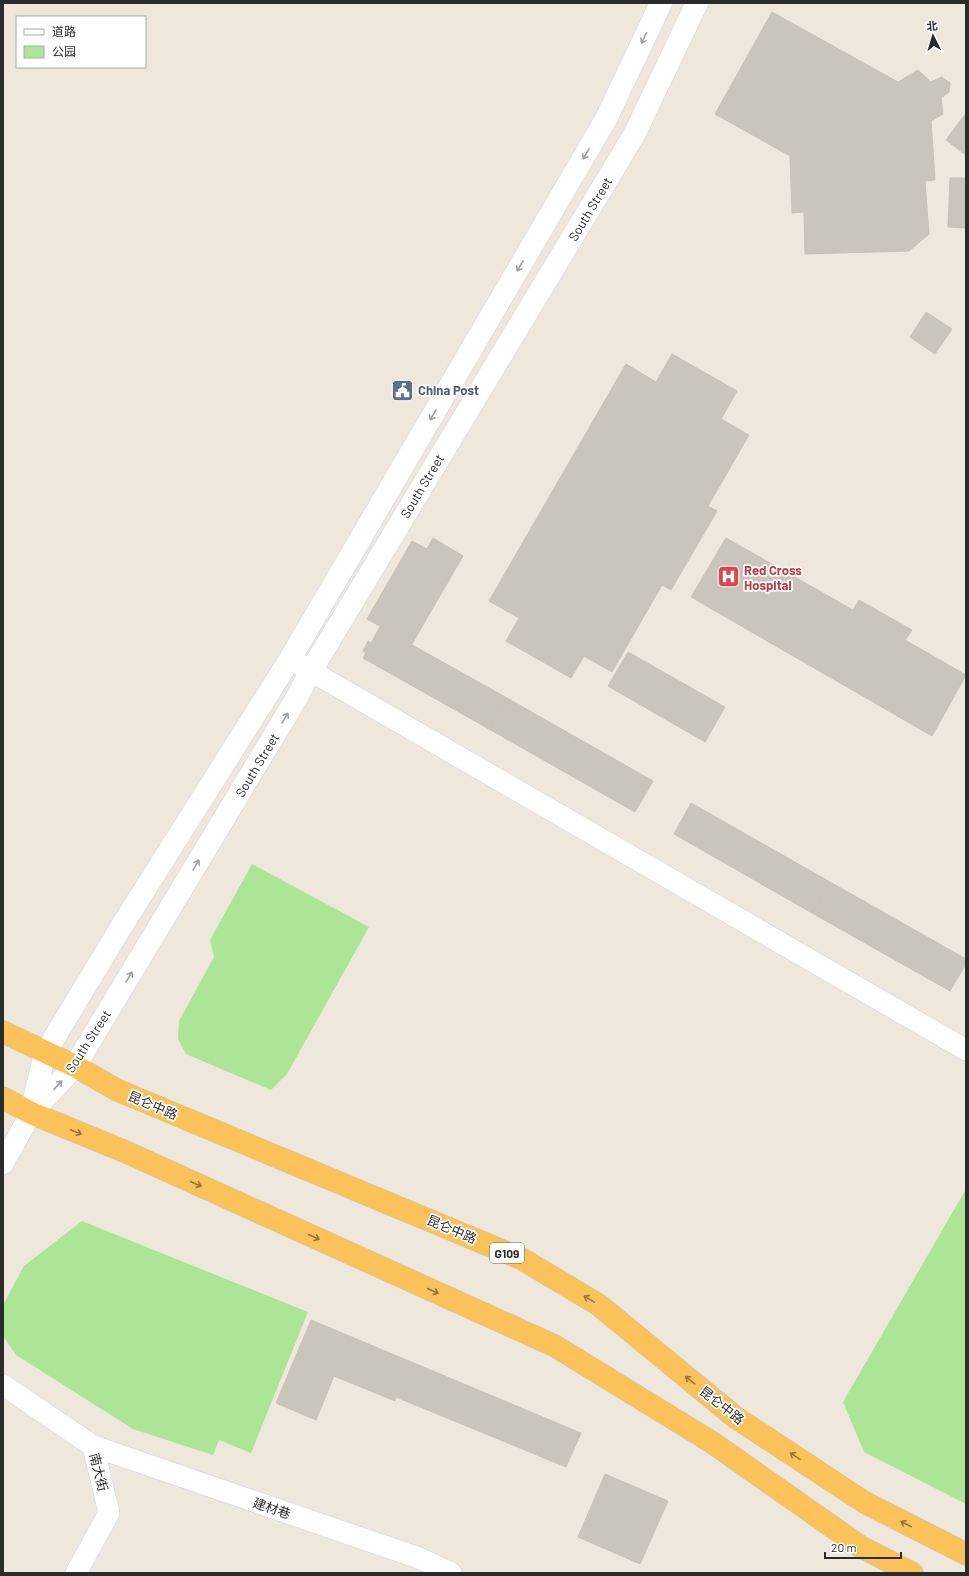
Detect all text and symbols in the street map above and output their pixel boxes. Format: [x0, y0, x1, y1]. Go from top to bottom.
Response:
legend [16, 16, 146, 68]
north arrow [913, 16, 953, 56]
text: 北 [926, 19, 938, 32]
text: 道路 [52, 24, 76, 38]
one-way arrow [640, 32, 647, 44]
text: 公园 [52, 44, 76, 58]
one-way arrow [581, 148, 589, 160]
street label: South Street [565, 174, 615, 244]
one-way arrow [515, 260, 523, 272]
public building icon: China Post [390, 377, 416, 403]
place label: China Post [418, 382, 479, 398]
one-way arrow [428, 409, 436, 421]
street label: South Street [397, 451, 447, 521]
place label: Red Cross Hospital [744, 562, 802, 593]
hospital icon: Red Cross Hospital [715, 564, 741, 590]
one-way arrow [281, 712, 289, 724]
street label: South Street [232, 730, 282, 800]
one-way arrow [193, 859, 201, 871]
one-way arrow [125, 972, 133, 983]
street label: South Street [62, 1007, 114, 1075]
one-way arrow [53, 1080, 62, 1090]
street label: 昆仑中路 [126, 1087, 180, 1123]
one-way arrow [70, 1129, 82, 1136]
one-way arrow [189, 1181, 201, 1188]
street label: 昆仑中路 [425, 1211, 479, 1247]
one-way arrow [308, 1234, 320, 1241]
road number: G109 [490, 1243, 524, 1263]
one-way arrow [426, 1287, 438, 1295]
one-way arrow [584, 1295, 595, 1303]
one-way arrow [685, 1375, 696, 1384]
street label: 昆仑中路 [697, 1383, 747, 1427]
street label: 南大街 [87, 1451, 111, 1493]
one-way arrow [789, 1452, 801, 1460]
street label: 建材巷 [251, 1494, 293, 1522]
one-way arrow [900, 1520, 912, 1527]
scale bar [825, 1534, 901, 1560]
text: 20 m [831, 1540, 857, 1554]

